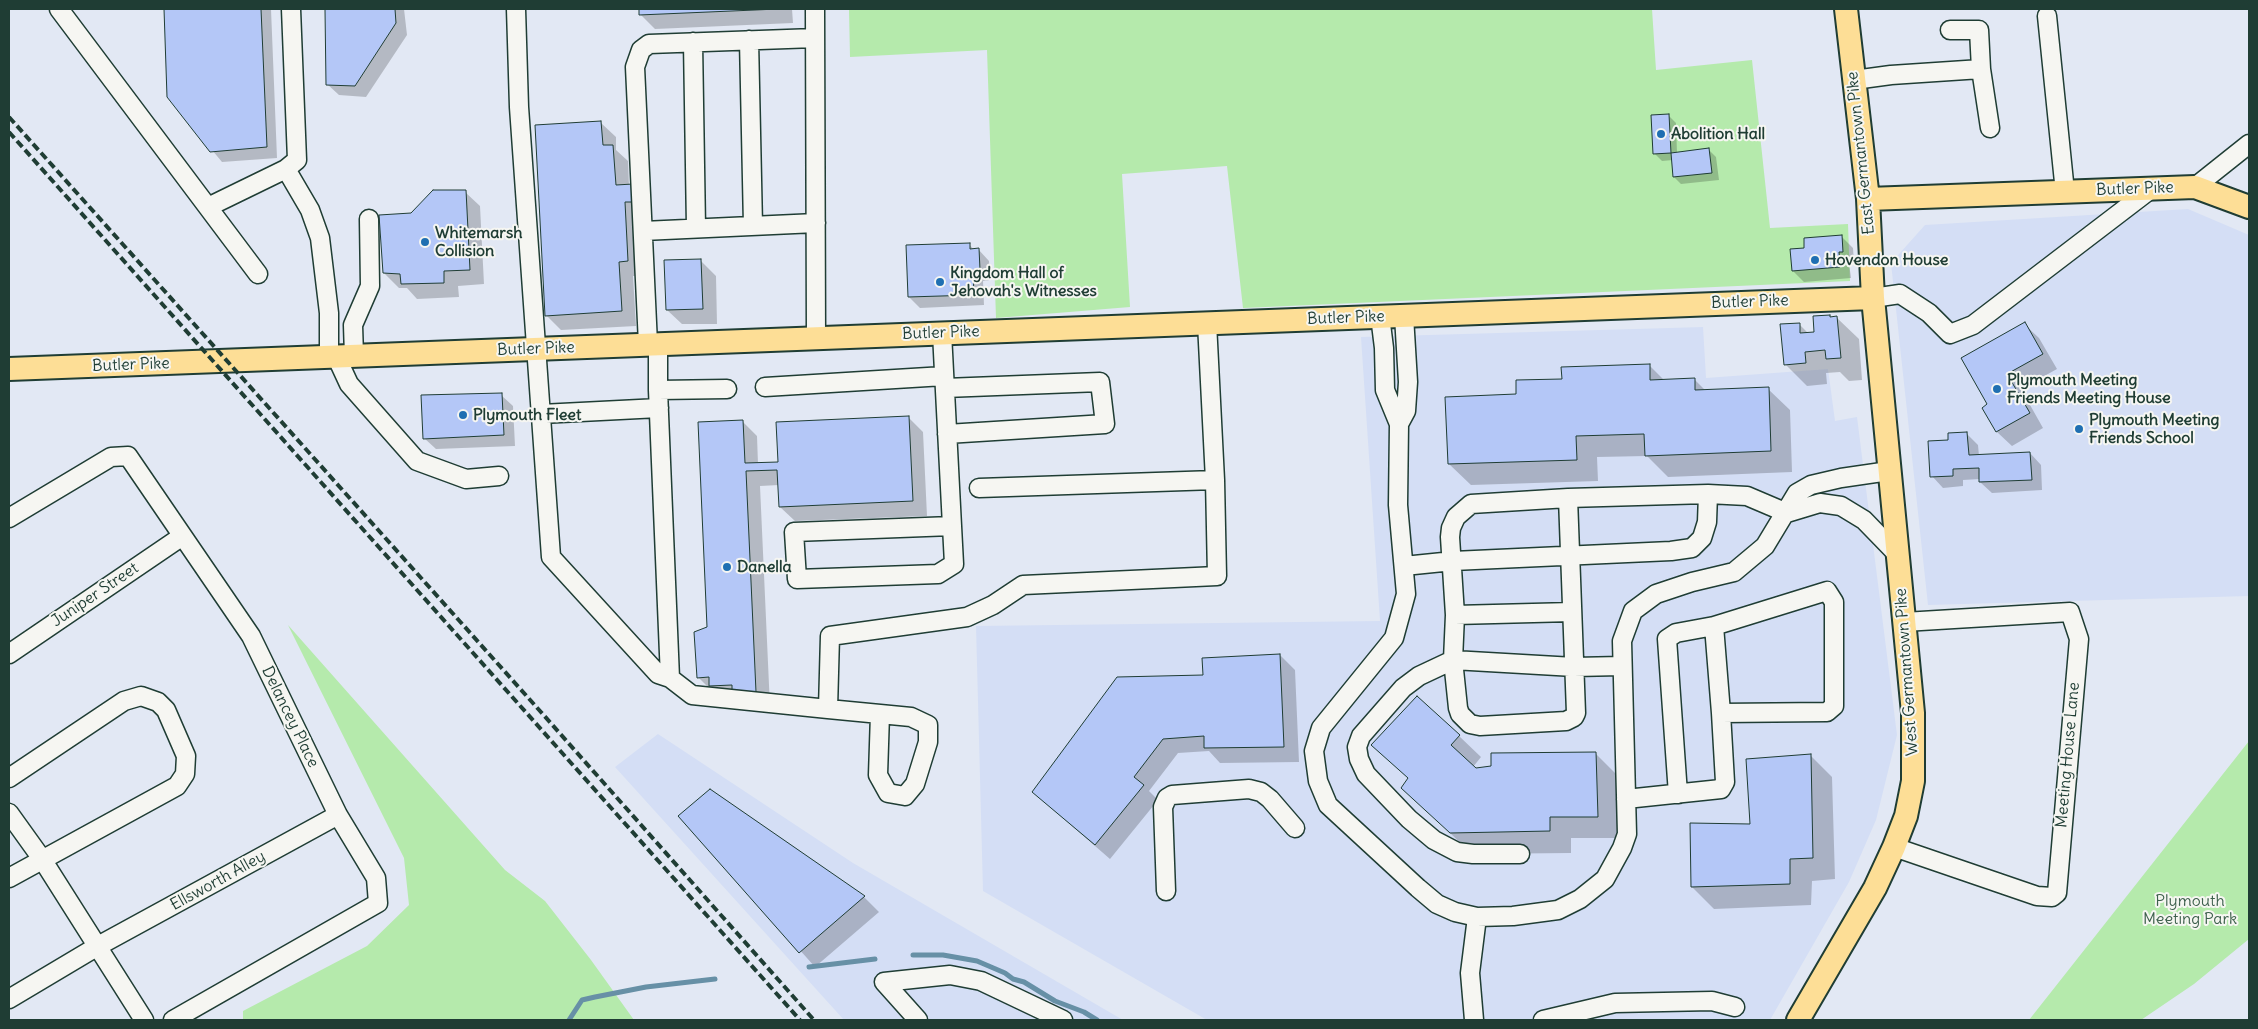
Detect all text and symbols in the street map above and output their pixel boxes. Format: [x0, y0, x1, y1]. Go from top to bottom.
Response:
street label: East Germantown Pike [1843, 71, 1879, 235]
place label: Abolition Hall [1671, 124, 1765, 144]
marker: Abolition Hall [1655, 128, 1667, 140]
street label: Butler Pike [2096, 178, 2174, 200]
place label: Whitemarsh Collision [435, 223, 522, 261]
marker: Whitemarsh Collision [419, 236, 431, 248]
place label: Hovendon House [1825, 250, 1948, 270]
marker: Hovendon House [1809, 254, 1821, 266]
place label: Kingdom Hall of Jehovah's Witnesses [950, 263, 1097, 301]
marker: Kingdom Hall of Jehovah's Witnesses [934, 276, 946, 288]
street label: Butler Pike [1711, 291, 1789, 313]
street label: Butler Pike [1307, 307, 1385, 329]
street label: Butler Pike [902, 322, 980, 344]
street label: Butler Pike [497, 338, 575, 360]
street label: Butler Pike [92, 354, 170, 376]
place label: Plymouth Meeting Friends Meeting House [2007, 370, 2171, 408]
marker: Plymouth Meeting Friends Meeting House [1991, 383, 2003, 395]
place label: Plymouth Fleet [473, 405, 581, 425]
marker: Plymouth Fleet [457, 409, 469, 421]
place label: Plymouth Meeting Friends School [2089, 410, 2219, 448]
marker: Plymouth Meeting Friends School [2073, 423, 2085, 435]
place label: Danella [737, 557, 792, 577]
street label: Juniper Street [48, 559, 142, 631]
marker: Danella [721, 561, 733, 573]
street label: West Germantown Pike [1892, 588, 1922, 756]
street label: Delancey Place [257, 663, 323, 771]
street label: Meeting House Lane [2052, 681, 2084, 829]
street label: Ellsworth Alley [167, 847, 269, 915]
park label: Plymouth Meeting Park [2143, 891, 2237, 929]

